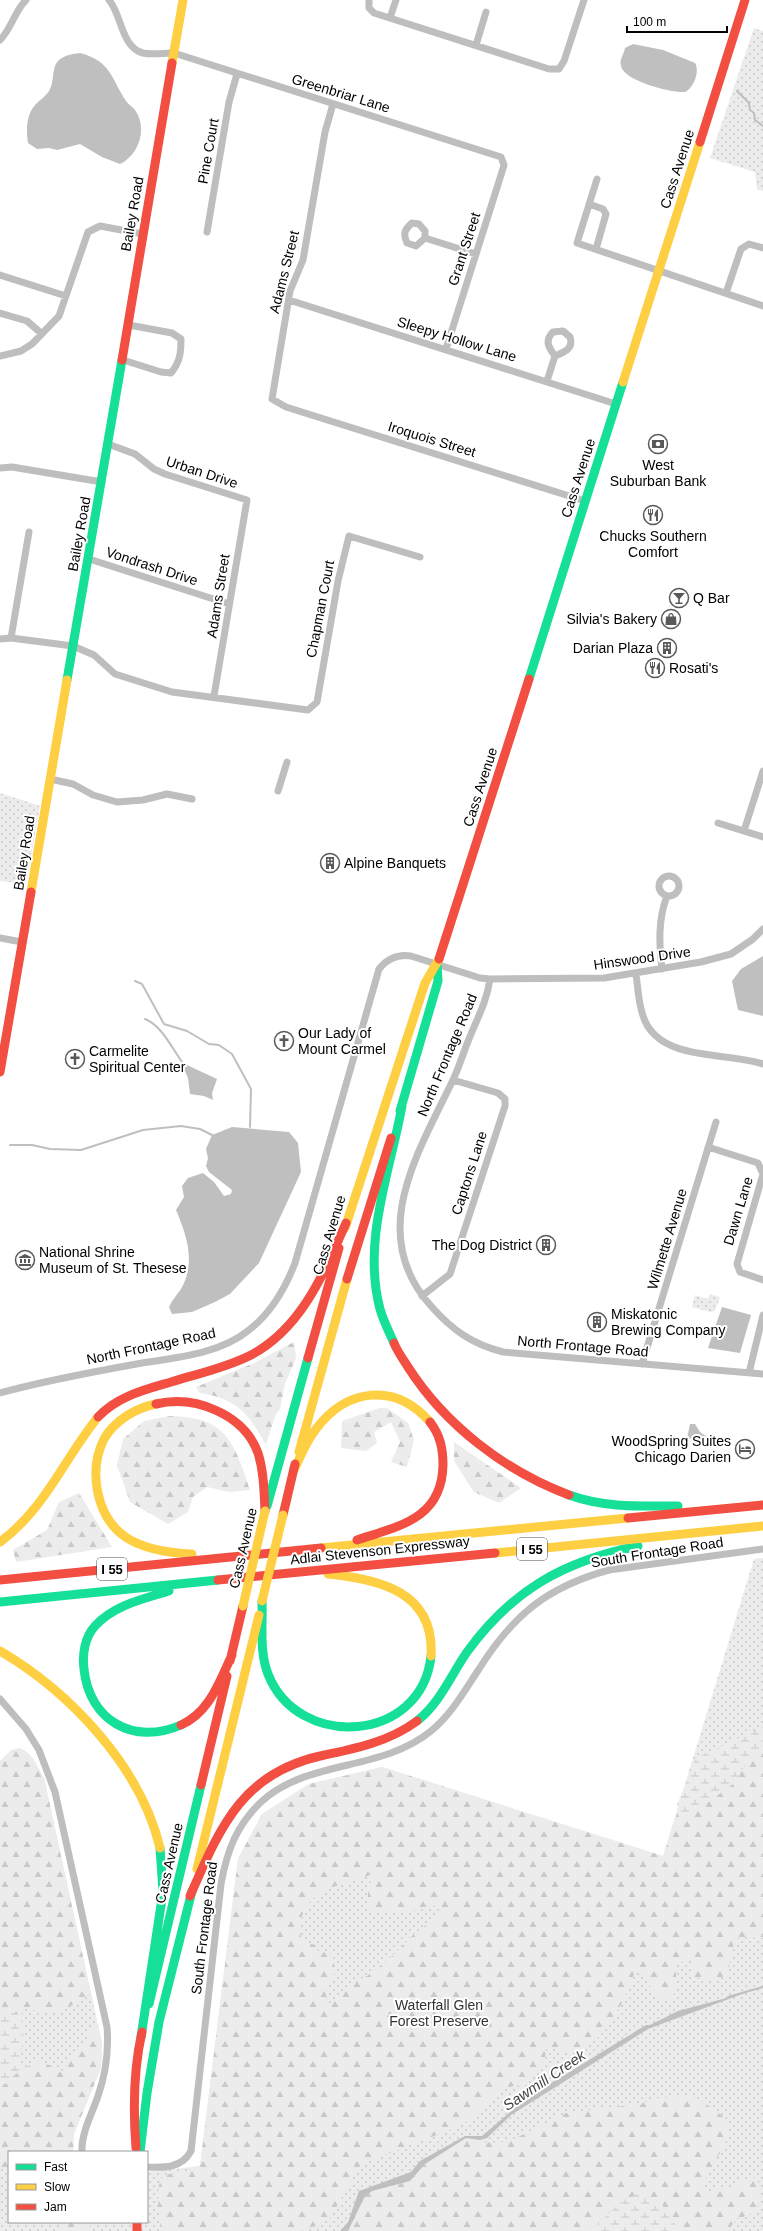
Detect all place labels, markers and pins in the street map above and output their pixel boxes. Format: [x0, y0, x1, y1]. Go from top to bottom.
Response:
bank icon: West Suburban Bank [647, 433, 669, 455]
place label: West Suburban Bank [610, 457, 707, 489]
restaurant icon: Chucks Southern Comfort [642, 504, 664, 526]
place label: Chucks Southern Comfort [599, 528, 707, 560]
bar icon: Q Bar [668, 587, 690, 609]
place label: Q Bar [693, 590, 730, 606]
shop icon: Silvia's Bakery [660, 608, 682, 630]
place label: Silvia's Bakery [566, 611, 657, 627]
building icon: Darian Plaza [656, 637, 678, 659]
place label: Darian Plaza [573, 640, 653, 656]
restaurant icon: Rosati's [644, 657, 666, 679]
place label: Rosati's [669, 660, 718, 676]
building icon: Alpine Banquets [319, 852, 341, 874]
place label: Alpine Banquets [344, 855, 446, 871]
place label: Our Lady of Mount Carmel [298, 1025, 386, 1057]
church icon: Our Lady of Mount Carmel [273, 1030, 295, 1052]
place label: Carmelite Spiritual Center [89, 1043, 186, 1075]
church icon: Carmelite Spiritual Center [64, 1048, 86, 1070]
building icon: The Dog District [535, 1234, 557, 1256]
place label: The Dog District [432, 1237, 532, 1253]
place label: National Shrine Museum of St. Thesese [39, 1244, 187, 1276]
museum icon: National Shrine Museum of St. Thesese [14, 1249, 36, 1271]
place label: Miskatonic Brewing Company [611, 1306, 725, 1338]
building icon: Miskatonic Brewing Company [586, 1311, 608, 1333]
place label: WoodSpring Suites Chicago Darien [611, 1433, 731, 1465]
hotel icon: WoodSpring Suites Chicago Darien [734, 1438, 756, 1460]

